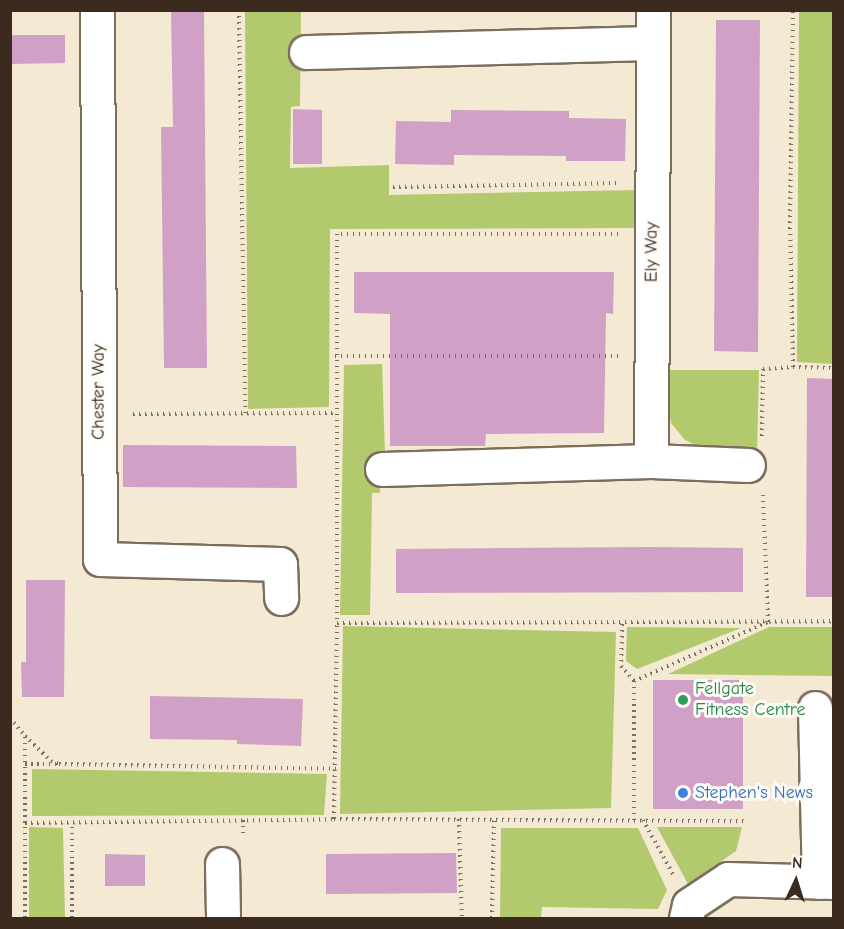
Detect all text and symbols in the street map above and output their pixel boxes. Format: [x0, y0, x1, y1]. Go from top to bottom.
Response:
street label: Ely Way [641, 222, 663, 282]
street label: Chester Way [88, 344, 110, 440]
place label: Fellgate Fitness Centre [695, 679, 806, 722]
marker: Fellgate Fitness Centre [676, 693, 690, 707]
place label: Stephen's News [695, 782, 813, 804]
marker: Stephen's News [676, 786, 690, 800]
north arrow [766, 851, 826, 911]
text: N [791, 854, 803, 872]

